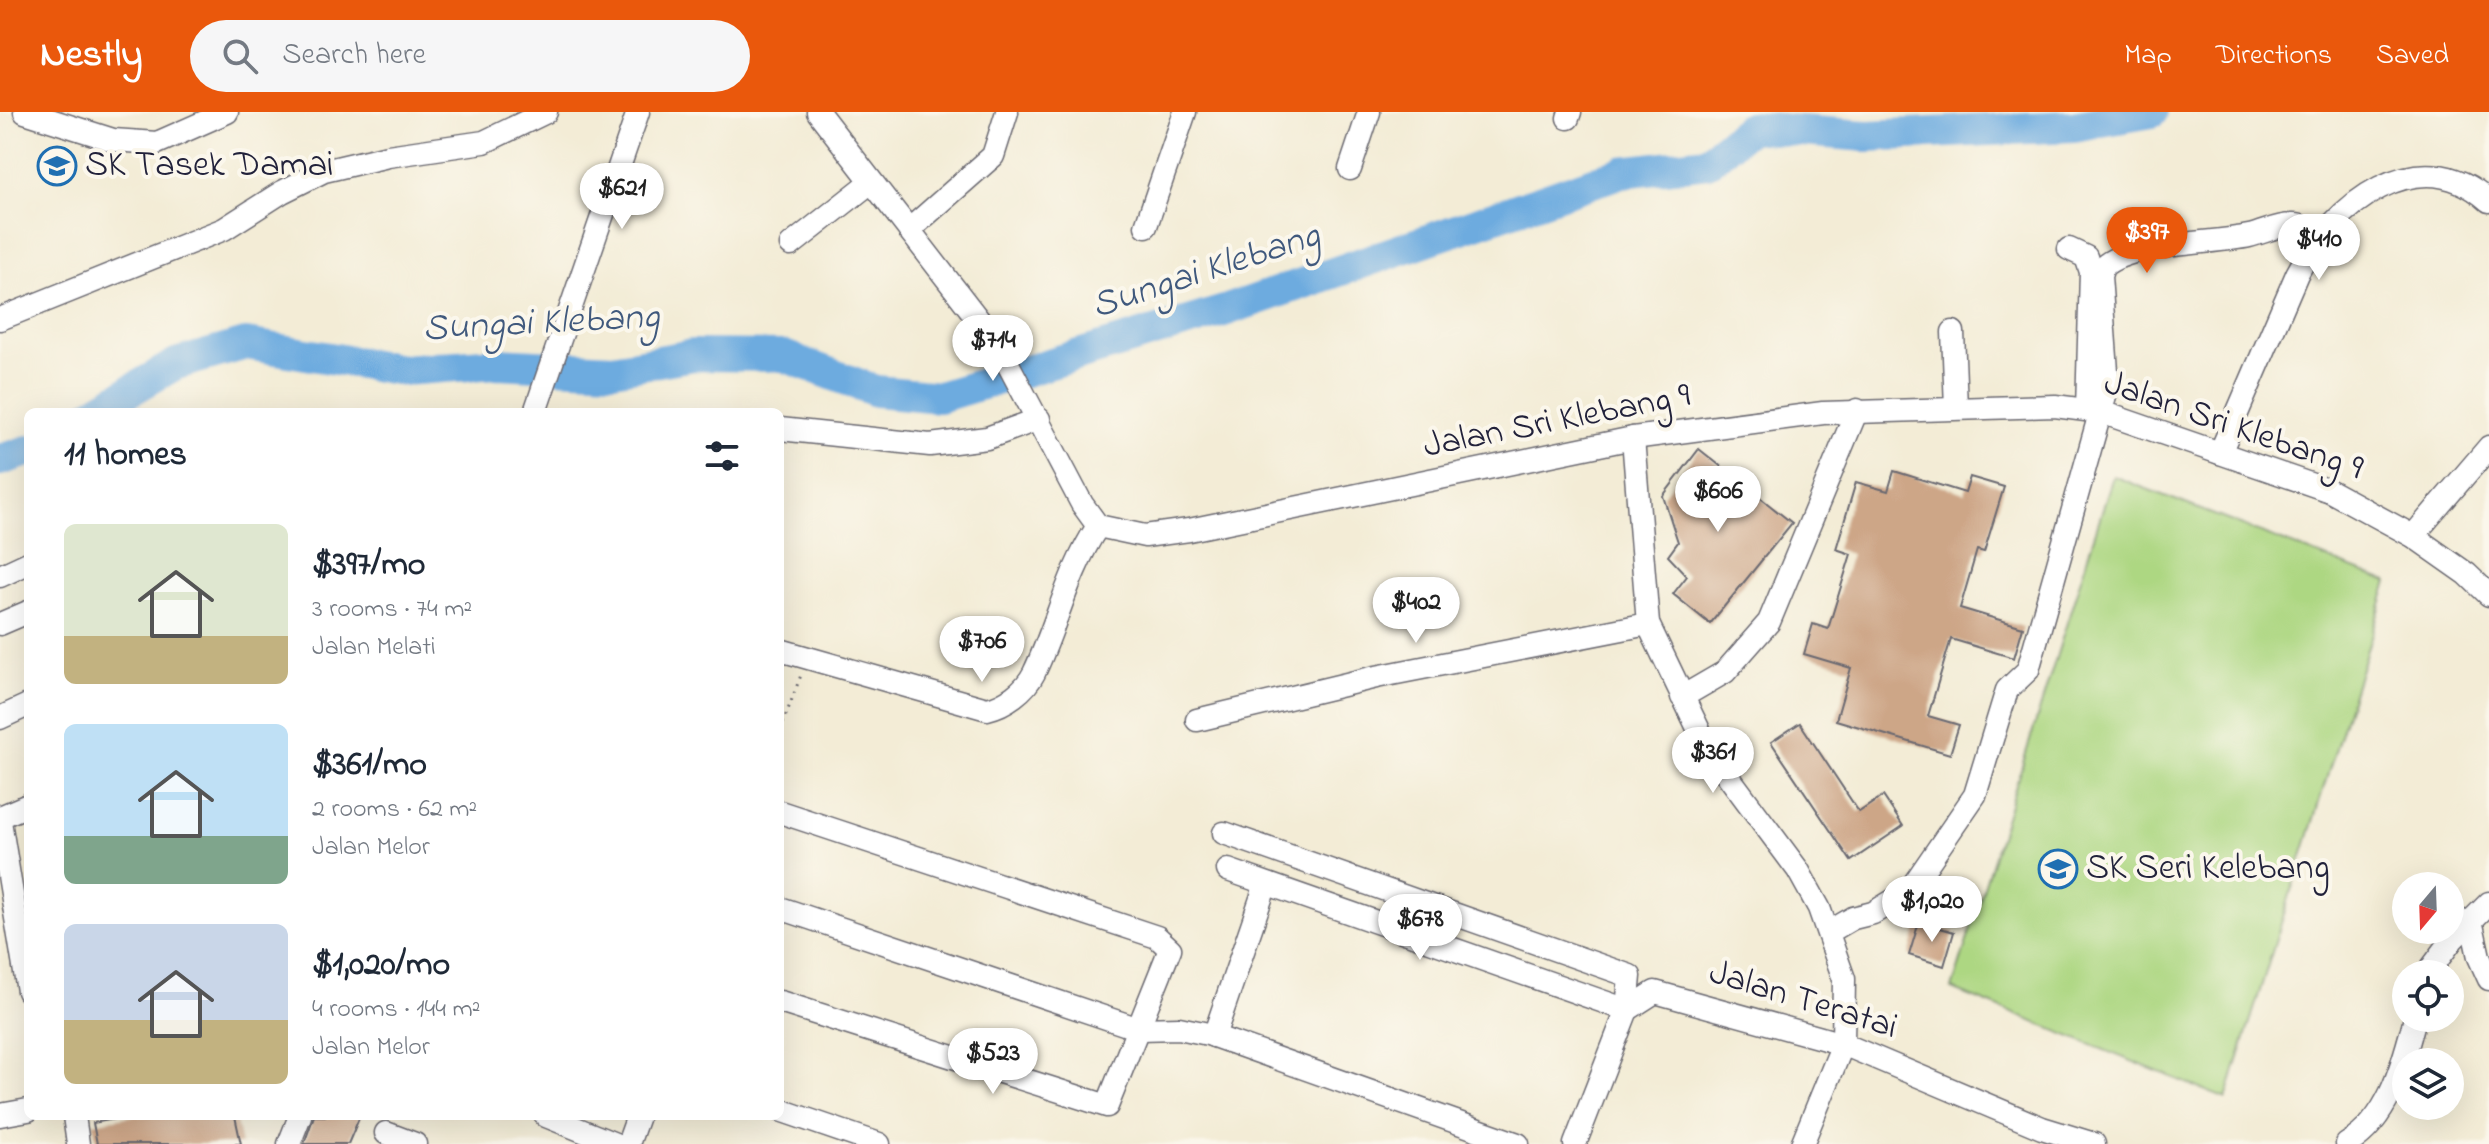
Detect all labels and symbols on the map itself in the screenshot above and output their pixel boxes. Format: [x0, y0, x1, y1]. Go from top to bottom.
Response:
place label: SK Tasek Damai [85, 140, 334, 193]
school or university icon: SK Tasek Damai [36, 145, 78, 187]
pin: $621 [575, 163, 669, 231]
pin: $397 [2100, 207, 2194, 275]
water label: Sungai Klebang [1085, 208, 1328, 335]
pin: $410 [2272, 214, 2366, 282]
water label: Sungai Klebang [421, 290, 662, 358]
pin: $714 [946, 315, 1040, 383]
street label: Jalan Sri Klebang 9 [2096, 358, 2370, 496]
street label: Jalan Sri Klebang 9 [1419, 370, 1695, 474]
pin: $606 [1671, 466, 1765, 534]
pin: $402 [1369, 577, 1463, 645]
pin: $706 [935, 616, 1029, 684]
pin: $361 [1666, 727, 1760, 795]
place label: SK Seri Kelebang [2086, 843, 2330, 896]
school or university icon: SK Seri Kelebang [2037, 848, 2079, 890]
north arrow [2392, 872, 2464, 944]
pin: $1,020 [1867, 876, 1997, 944]
pin: $678 [1373, 894, 1467, 962]
street label: Jalan Teratai [1702, 947, 1904, 1055]
pin: $523 [946, 1028, 1040, 1096]

